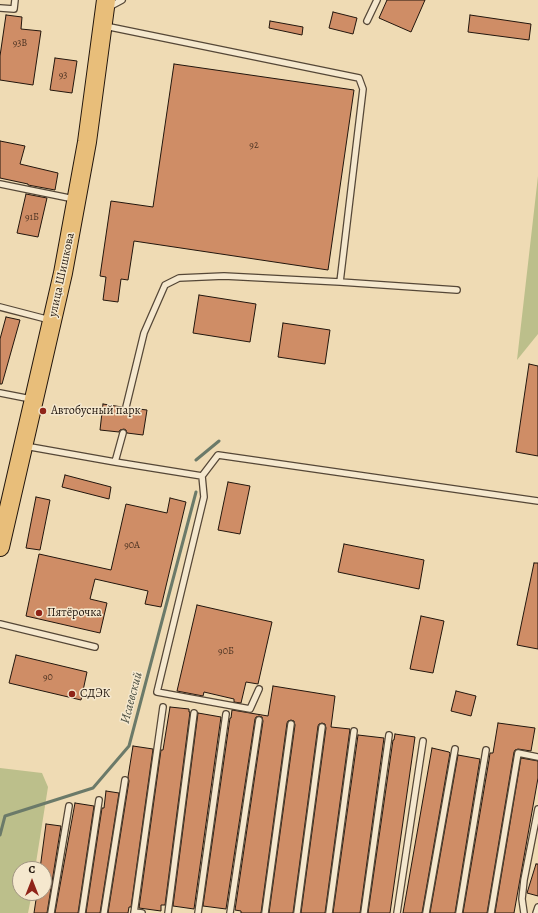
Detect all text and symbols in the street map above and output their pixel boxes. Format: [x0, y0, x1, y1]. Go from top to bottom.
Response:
house number: 93В [13, 38, 27, 50]
house number: 93 [59, 70, 67, 82]
house number: 92 [249, 140, 259, 152]
house number: 91Б [25, 212, 39, 224]
street label: улица Шишкова [46, 232, 78, 318]
place label: Автобусный парк [51, 404, 141, 418]
marker: Автобусный парк [38, 406, 48, 416]
house number: 90А [124, 540, 140, 552]
place label: Пятёрочка [47, 606, 102, 620]
marker: Пятёрочка [34, 608, 44, 618]
house number: 90Б [218, 646, 234, 658]
water label: Исаевский [118, 670, 146, 726]
house number: 90 [43, 672, 53, 684]
place label: СДЭК [80, 687, 110, 701]
marker: СДЭК [67, 689, 77, 699]
north arrow [12, 861, 52, 901]
text: С [29, 862, 35, 877]

